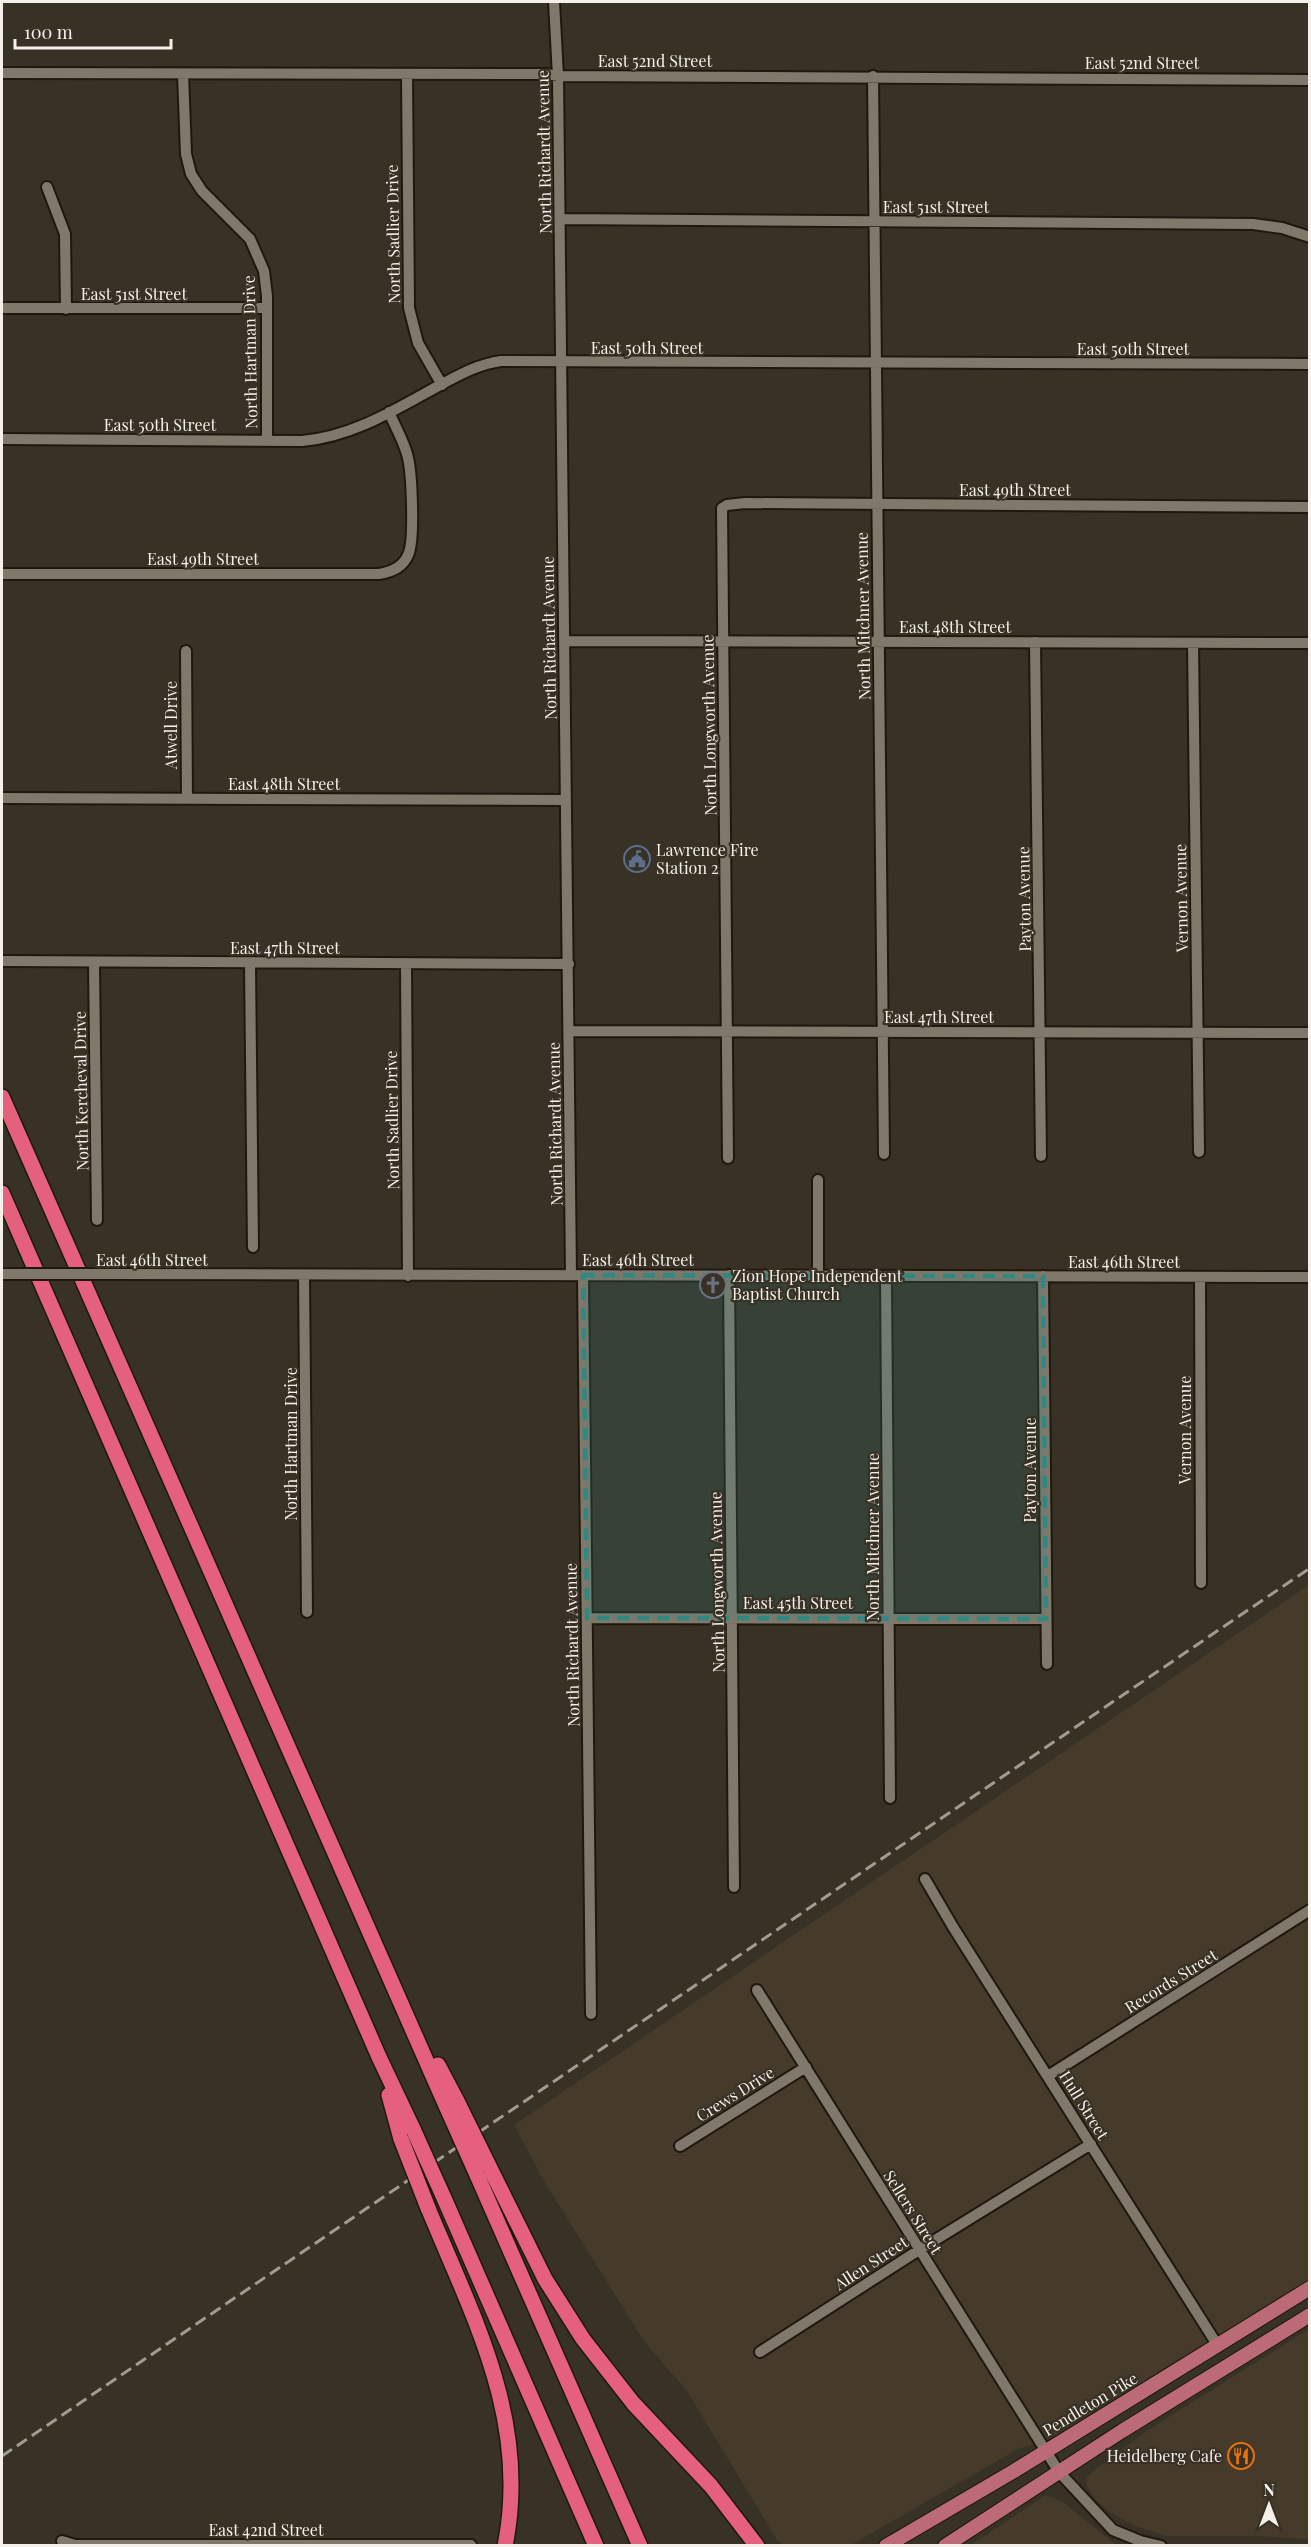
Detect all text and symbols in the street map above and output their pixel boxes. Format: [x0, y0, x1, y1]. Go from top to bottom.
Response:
scale bar [15, 12, 171, 50]
text: 100 m [24, 20, 73, 44]
street label: East 52nd Street [598, 50, 713, 71]
street label: East 52nd Street [1085, 52, 1200, 73]
street label: North Richardt Avenue [532, 70, 555, 234]
street label: North Sadlier Drive [381, 164, 404, 304]
street label: East 51st Street [883, 196, 989, 217]
street label: North Hartman Drive [238, 275, 261, 429]
street label: East 51st Street [81, 283, 187, 304]
street label: East 50th Street [591, 337, 704, 358]
street label: East 50th Street [1077, 338, 1190, 359]
street label: East 50th Street [104, 414, 217, 435]
street label: East 49th Street [959, 479, 1071, 500]
street label: North Mitchner Avenue [851, 532, 874, 700]
street label: East 49th Street [147, 548, 259, 569]
street label: North Richardt Avenue [537, 556, 560, 720]
street label: East 48th Street [899, 616, 1011, 637]
street label: North Longworth Avenue [696, 634, 721, 816]
street label: Atwell Drive [160, 681, 181, 770]
street label: East 48th Street [228, 773, 340, 794]
place label: Lawrence Fire Station 2 [656, 839, 759, 878]
public building icon: Lawrence Fire Station 2 [622, 844, 652, 874]
street label: Vernon Avenue [1169, 844, 1192, 953]
street label: Payton Avenue [1012, 846, 1035, 952]
street label: East 47th Street [230, 937, 340, 958]
street label: East 47th Street [884, 1006, 994, 1027]
street label: North Kercheval Drive [69, 1011, 92, 1171]
street label: North Richardt Avenue [543, 1042, 566, 1206]
street label: North Sadlier Drive [380, 1050, 403, 1190]
street label: East 46th Street [96, 1249, 208, 1270]
street label: East 46th Street [582, 1249, 694, 1270]
street label: East 46th Street [1068, 1251, 1180, 1272]
place label: Zion Hope Independent Baptist Church [732, 1265, 903, 1304]
church icon: Zion Hope Independent Baptist Church [698, 1270, 728, 1300]
street label: North Hartman Drive [280, 1367, 301, 1521]
street label: Vernon Avenue [1174, 1376, 1195, 1485]
street label: Payton Avenue [1019, 1417, 1040, 1523]
street label: North Mitchner Avenue [862, 1453, 883, 1621]
street label: North Longworth Avenue [704, 1491, 729, 1673]
street label: North Richardt Avenue [560, 1563, 583, 1727]
street label: East 45th Street [743, 1592, 854, 1613]
street label: Records Street [1121, 1944, 1221, 2017]
street label: Crews Drive [692, 2061, 778, 2126]
street label: Hull Street [1055, 2066, 1114, 2143]
street label: Sellers Street [879, 2166, 948, 2258]
street label: Allen Street [829, 2231, 912, 2295]
street label: Pendleton Pike [1038, 2367, 1141, 2440]
restaurant icon: Heidelberg Cafe [1226, 2441, 1256, 2471]
place label: Heidelberg Cafe [1107, 2445, 1222, 2466]
north arrow [1239, 2475, 1299, 2535]
text: N [1263, 2479, 1275, 2500]
street label: East 42nd Street [208, 2519, 324, 2540]

